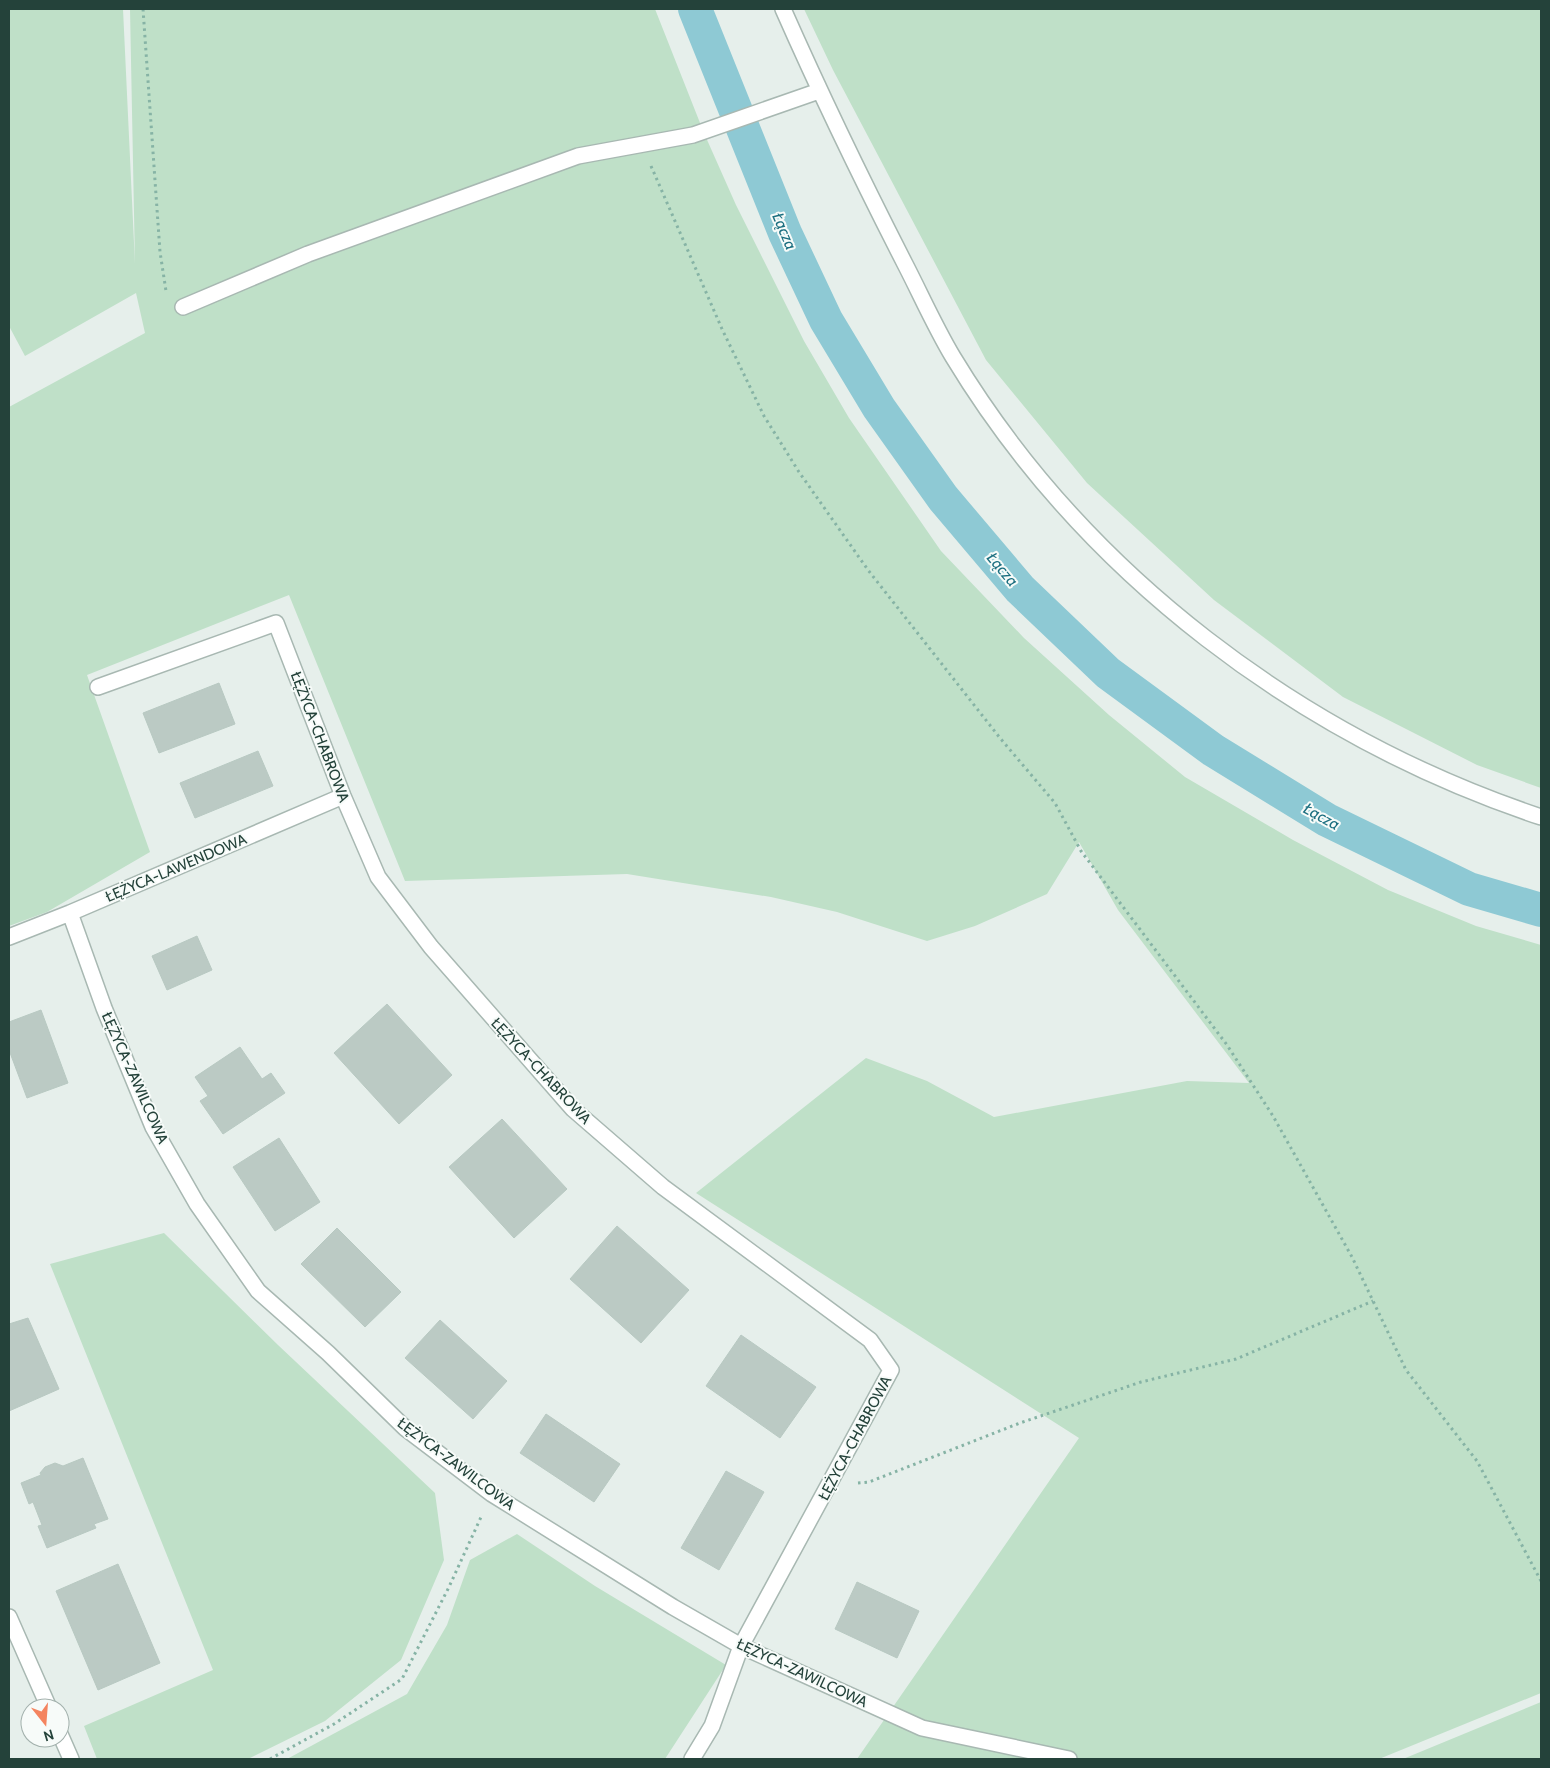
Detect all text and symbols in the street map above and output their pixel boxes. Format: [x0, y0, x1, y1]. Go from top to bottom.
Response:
water label: Łącza [768, 210, 801, 253]
water label: Łącza [983, 549, 1022, 590]
street label: ŁĘŻYCA-CHABROWA [287, 669, 354, 806]
water label: Łącza [1300, 799, 1343, 834]
street label: ŁĘŻYCA-LAWENDOWA [102, 829, 250, 906]
street label: ŁĘŻYCA-ZAWILCOWA [98, 1009, 173, 1147]
street label: ŁĘŻYCA-CHABROWA [487, 1014, 596, 1128]
street label: ŁĘŻYCA-CHABROWA [814, 1372, 896, 1503]
street label: ŁĘŻYCA-ZAWILCOWA [394, 1413, 519, 1514]
street label: ŁĘŻYCA-ZAWILCOWA [734, 1634, 871, 1712]
north arrow [20, 1698, 70, 1748]
text: N [41, 1725, 56, 1745]

